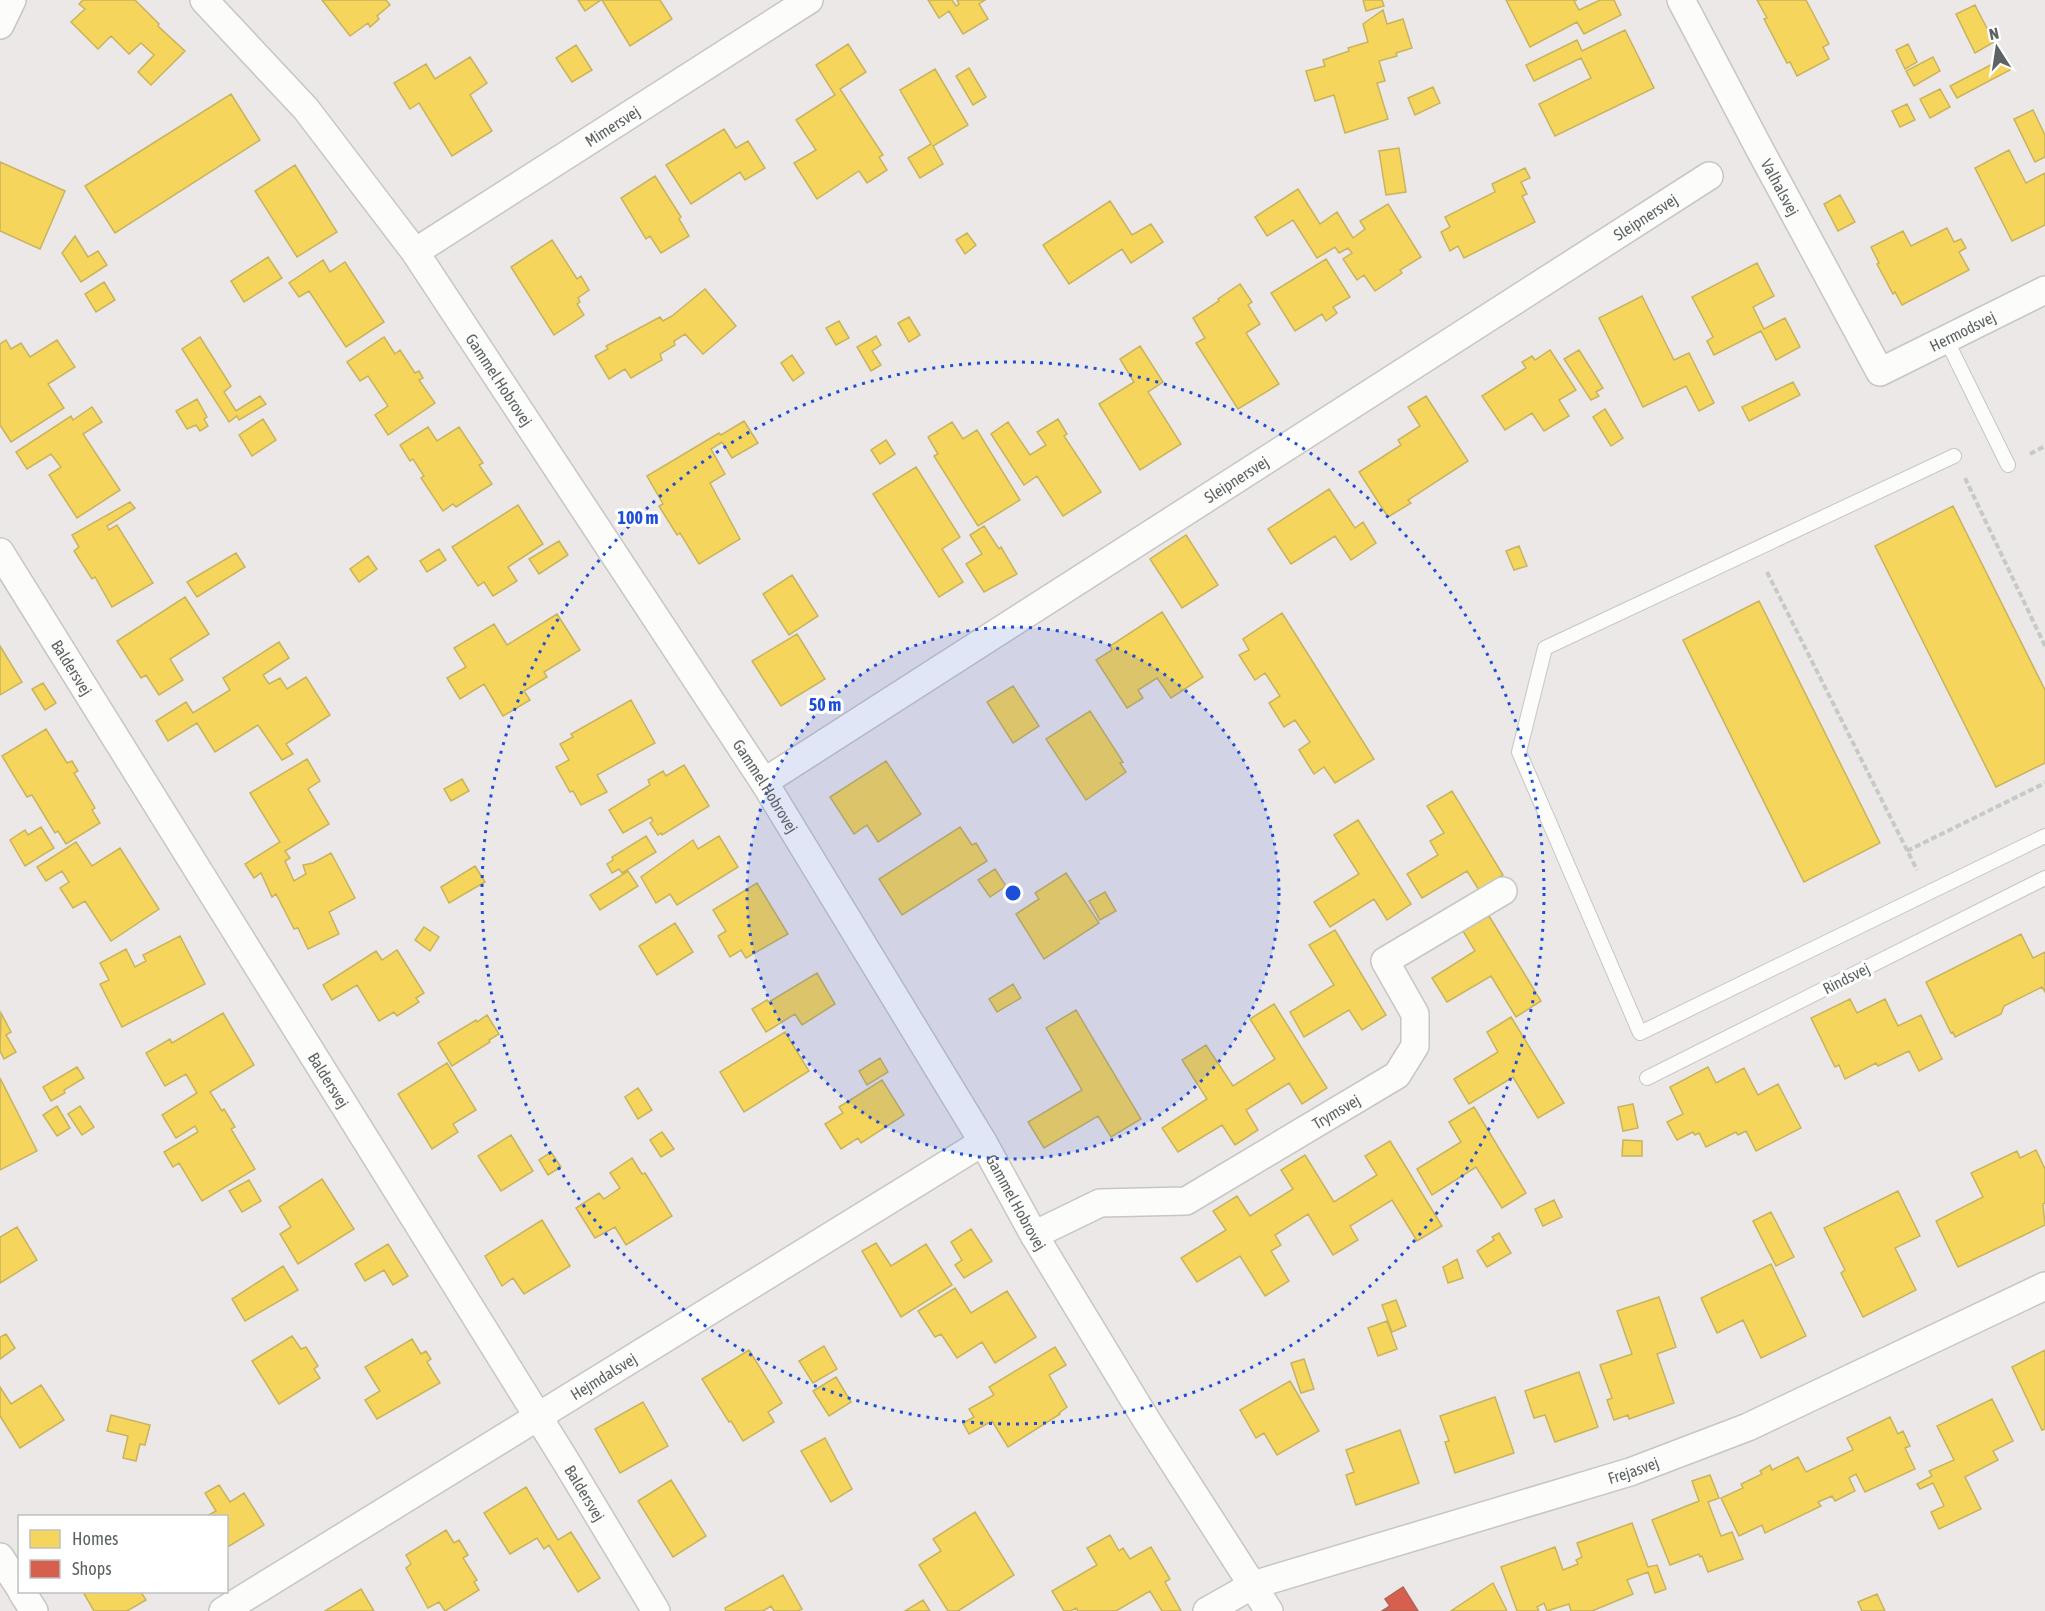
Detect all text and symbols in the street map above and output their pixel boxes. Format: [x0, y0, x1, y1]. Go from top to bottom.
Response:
north arrow [1967, 18, 2027, 78]
text: N [1987, 24, 2000, 43]
street label: Mimersvej [582, 102, 643, 150]
street label: Valhalsvej [1758, 156, 1803, 219]
street label: Sleipnersvej [1610, 190, 1681, 244]
street label: Hermodsvej [1927, 307, 1999, 355]
street label: Gammel Hobrovej [462, 330, 536, 430]
street label: Sleipnersvej [1201, 452, 1272, 506]
text: 100 m [618, 507, 658, 528]
street label: Baldersvej [48, 636, 96, 699]
text: 50 m [809, 694, 841, 715]
street label: Gammel Hobrovej [730, 736, 802, 836]
centre of rings [1003, 883, 1023, 903]
street label: Rindsvej [1820, 959, 1873, 998]
street label: Baldersvej [305, 1049, 353, 1112]
street label: Trymsvej [1309, 1090, 1363, 1133]
street label: Gammel Hobrovej [983, 1151, 1050, 1254]
street label: Hejmdalsvej [567, 1349, 640, 1403]
street label: Frejasvej [1606, 1453, 1661, 1487]
street label: Baldersvej [561, 1462, 609, 1525]
legend [18, 1515, 228, 1593]
text: Homes [72, 1528, 118, 1549]
text: Shops [72, 1558, 112, 1579]

